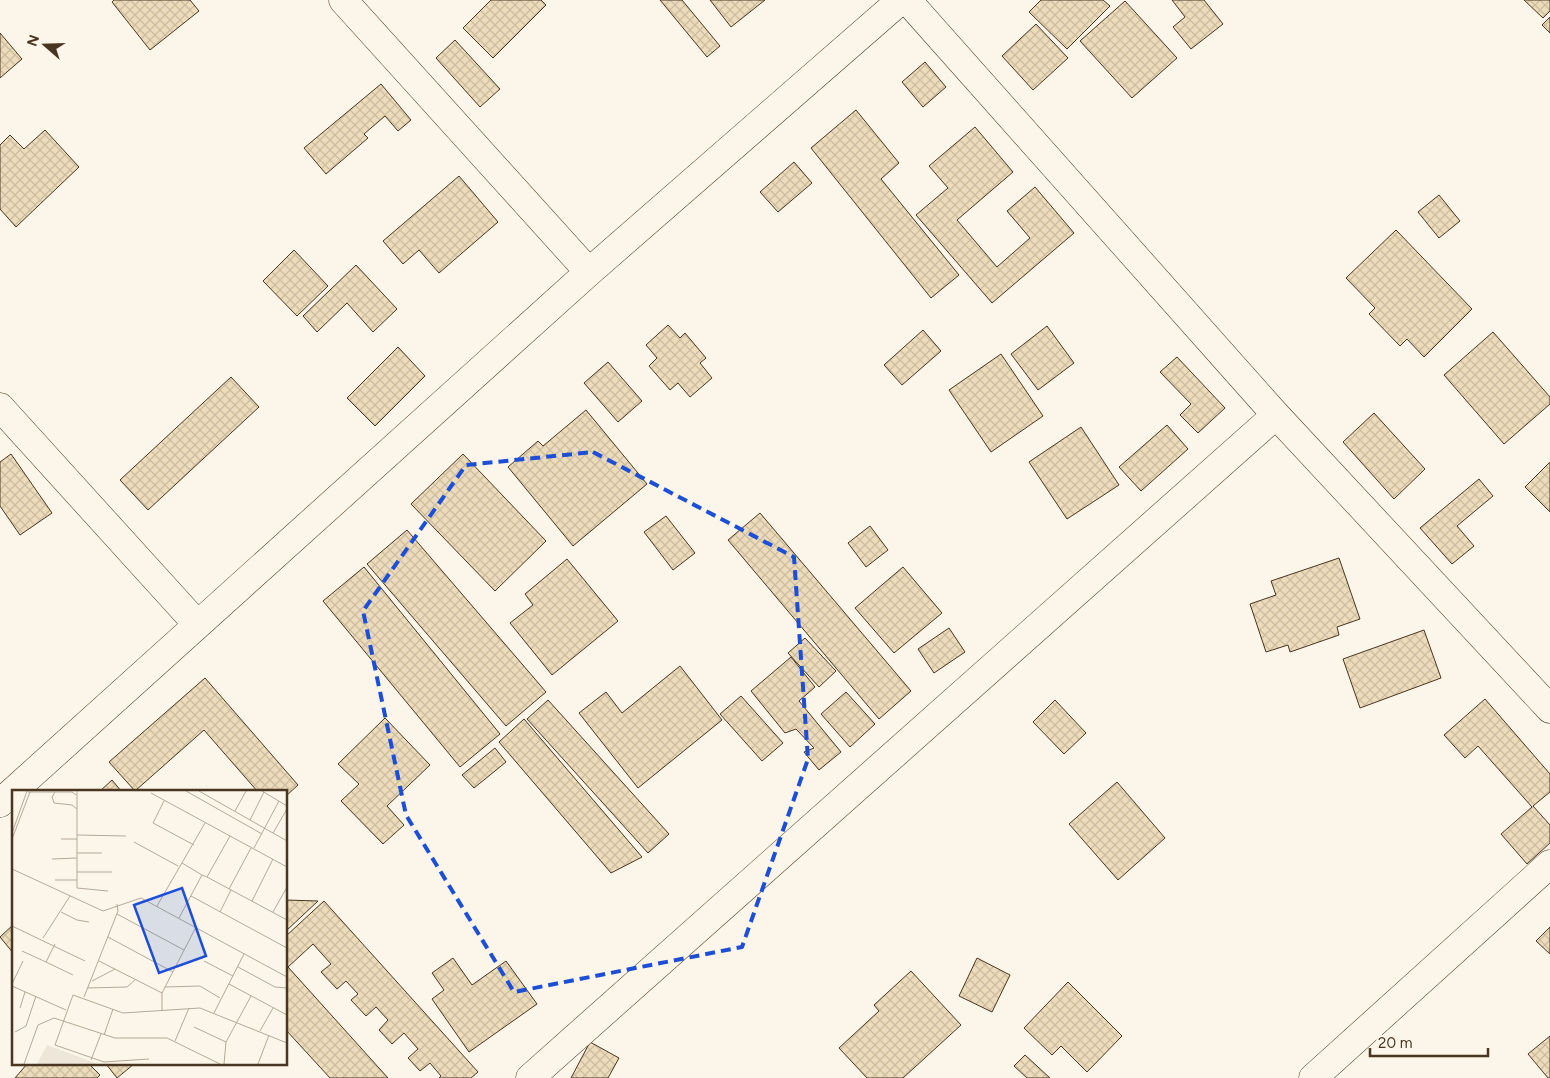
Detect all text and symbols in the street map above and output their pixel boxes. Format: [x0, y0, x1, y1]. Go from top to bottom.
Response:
north arrow [20, 20, 70, 70]
text: N [23, 33, 43, 49]
inset map [12, 790, 288, 1066]
scale bar [1370, 1026, 1488, 1058]
text: 20 m [1378, 1034, 1412, 1052]

